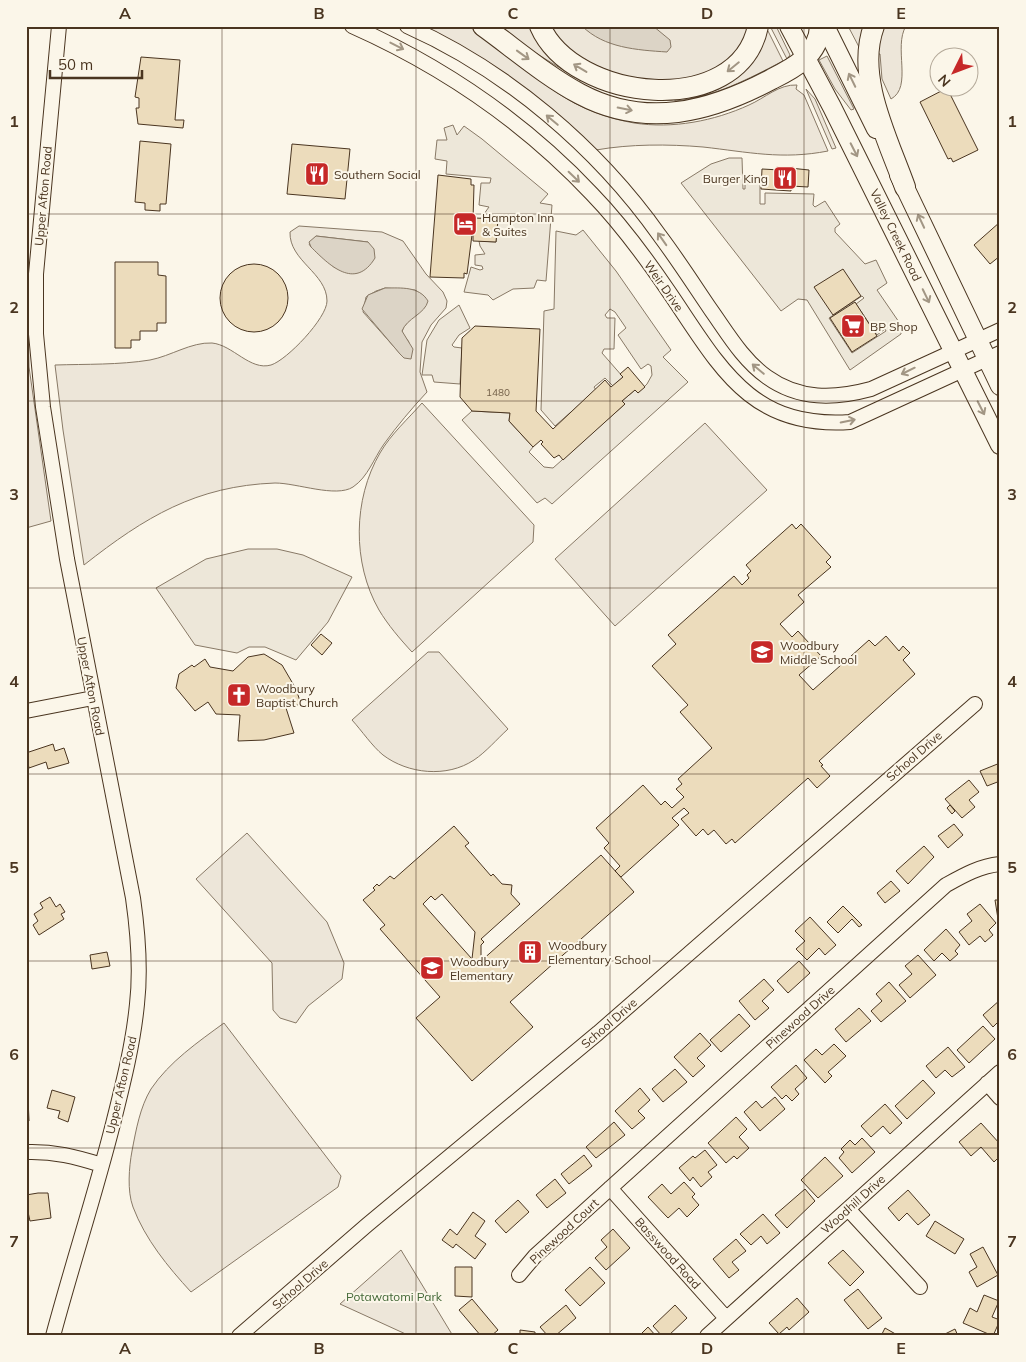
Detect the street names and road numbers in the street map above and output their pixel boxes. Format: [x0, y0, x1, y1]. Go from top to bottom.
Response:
street label: Upper Afton Road [31, 145, 55, 247]
street label: Valley Creek Road [867, 186, 925, 284]
street label: Weir Drive [641, 258, 687, 314]
street label: Upper Afton Road [74, 635, 108, 737]
street label: School Drive [883, 728, 945, 784]
street label: Pinewood Drive [762, 982, 838, 1052]
street label: School Drive [578, 995, 640, 1051]
street label: Upper Afton Road [102, 1034, 140, 1136]
street label: Woodhill Drive [818, 1171, 888, 1237]
street label: Pinewood Court [526, 1195, 602, 1267]
street label: Basswood Road [632, 1214, 704, 1292]
street label: School Drive [269, 1256, 331, 1312]

